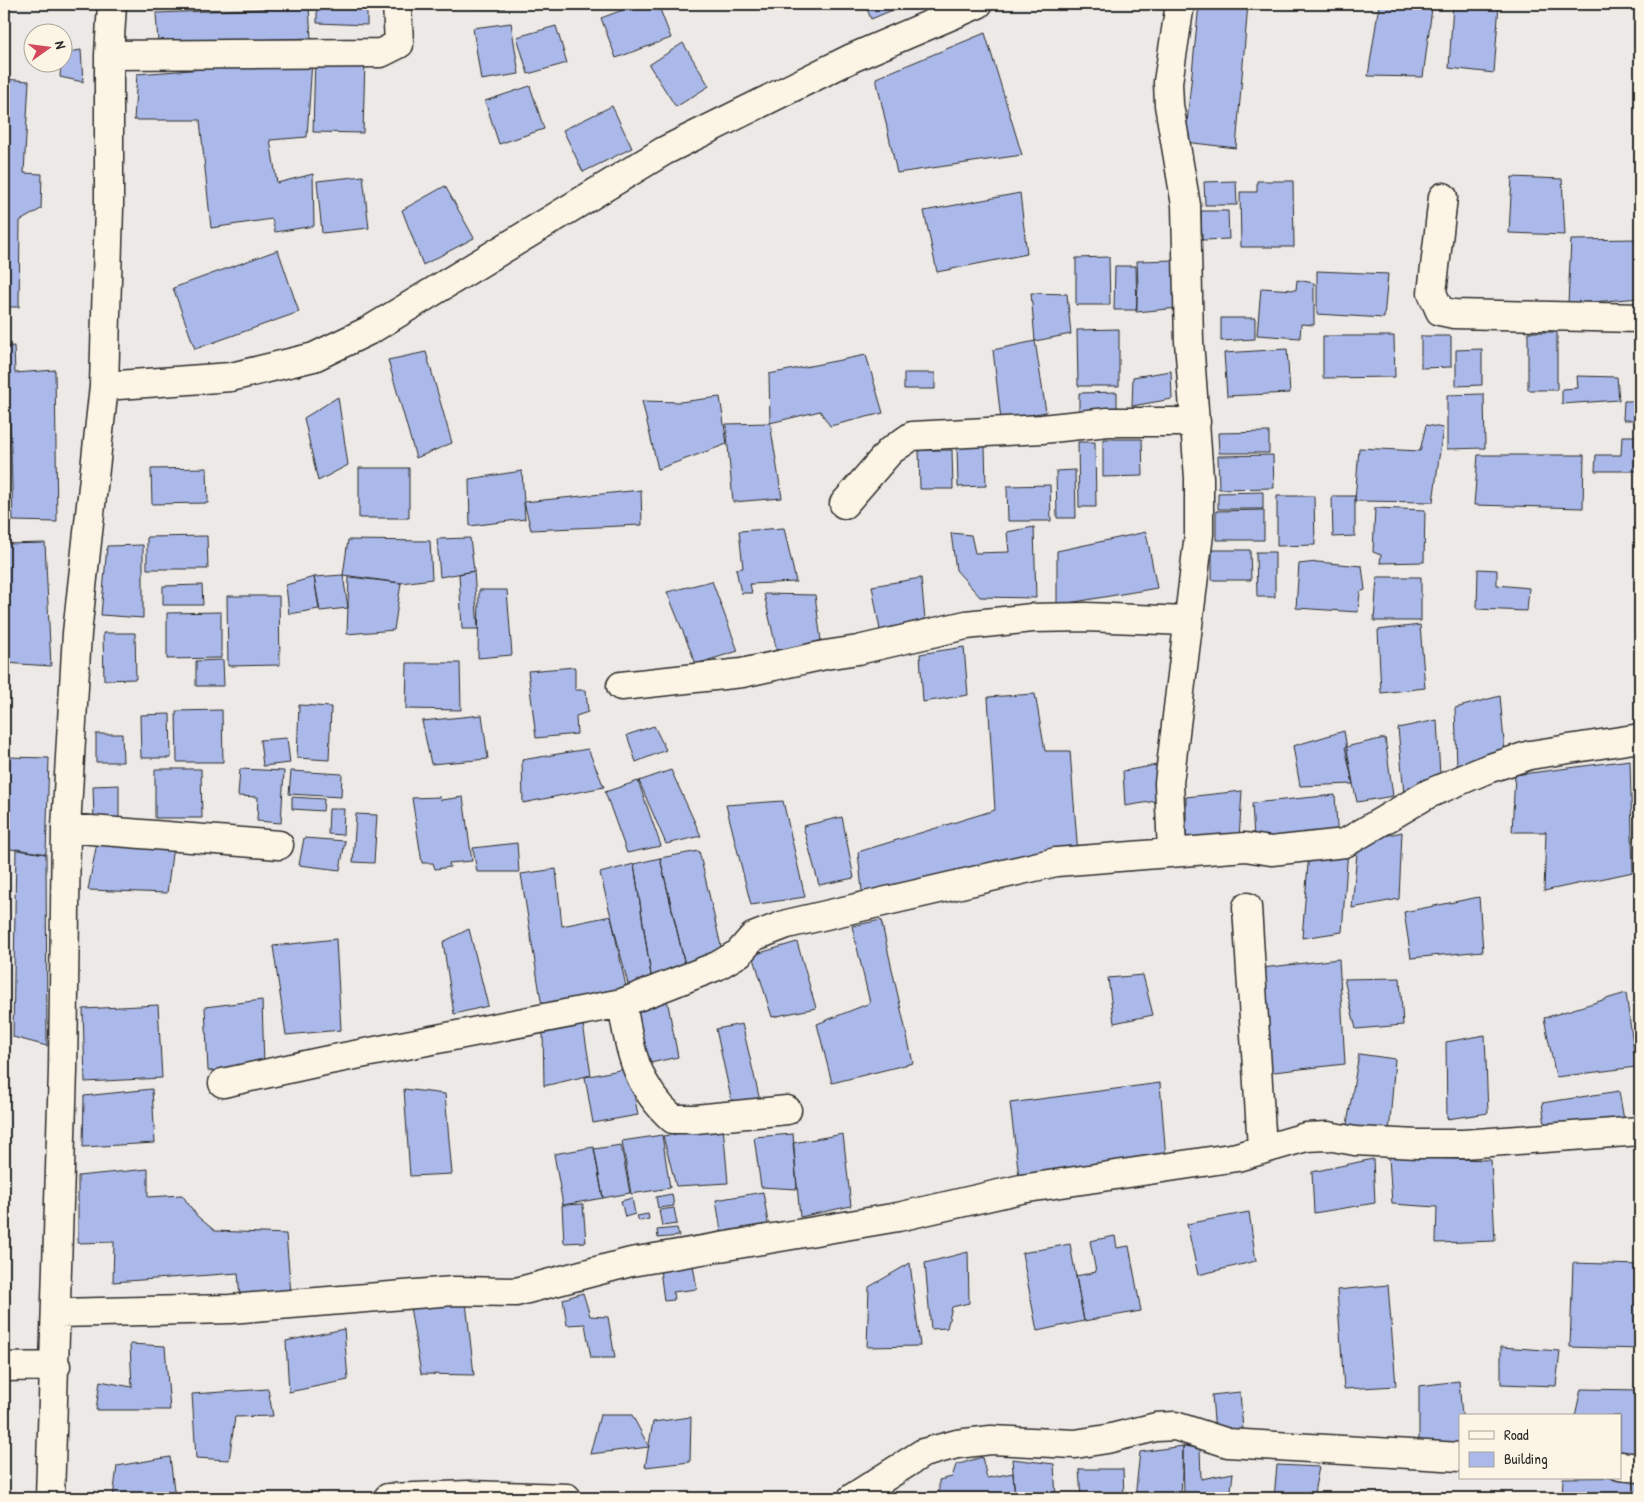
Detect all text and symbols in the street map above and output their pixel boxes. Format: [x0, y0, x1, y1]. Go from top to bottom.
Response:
north arrow [22, 22, 72, 72]
text: N [51, 39, 71, 51]
legend [1459, 1414, 1622, 1480]
text: Road [1504, 1424, 1529, 1445]
text: Building [1504, 1448, 1548, 1469]

